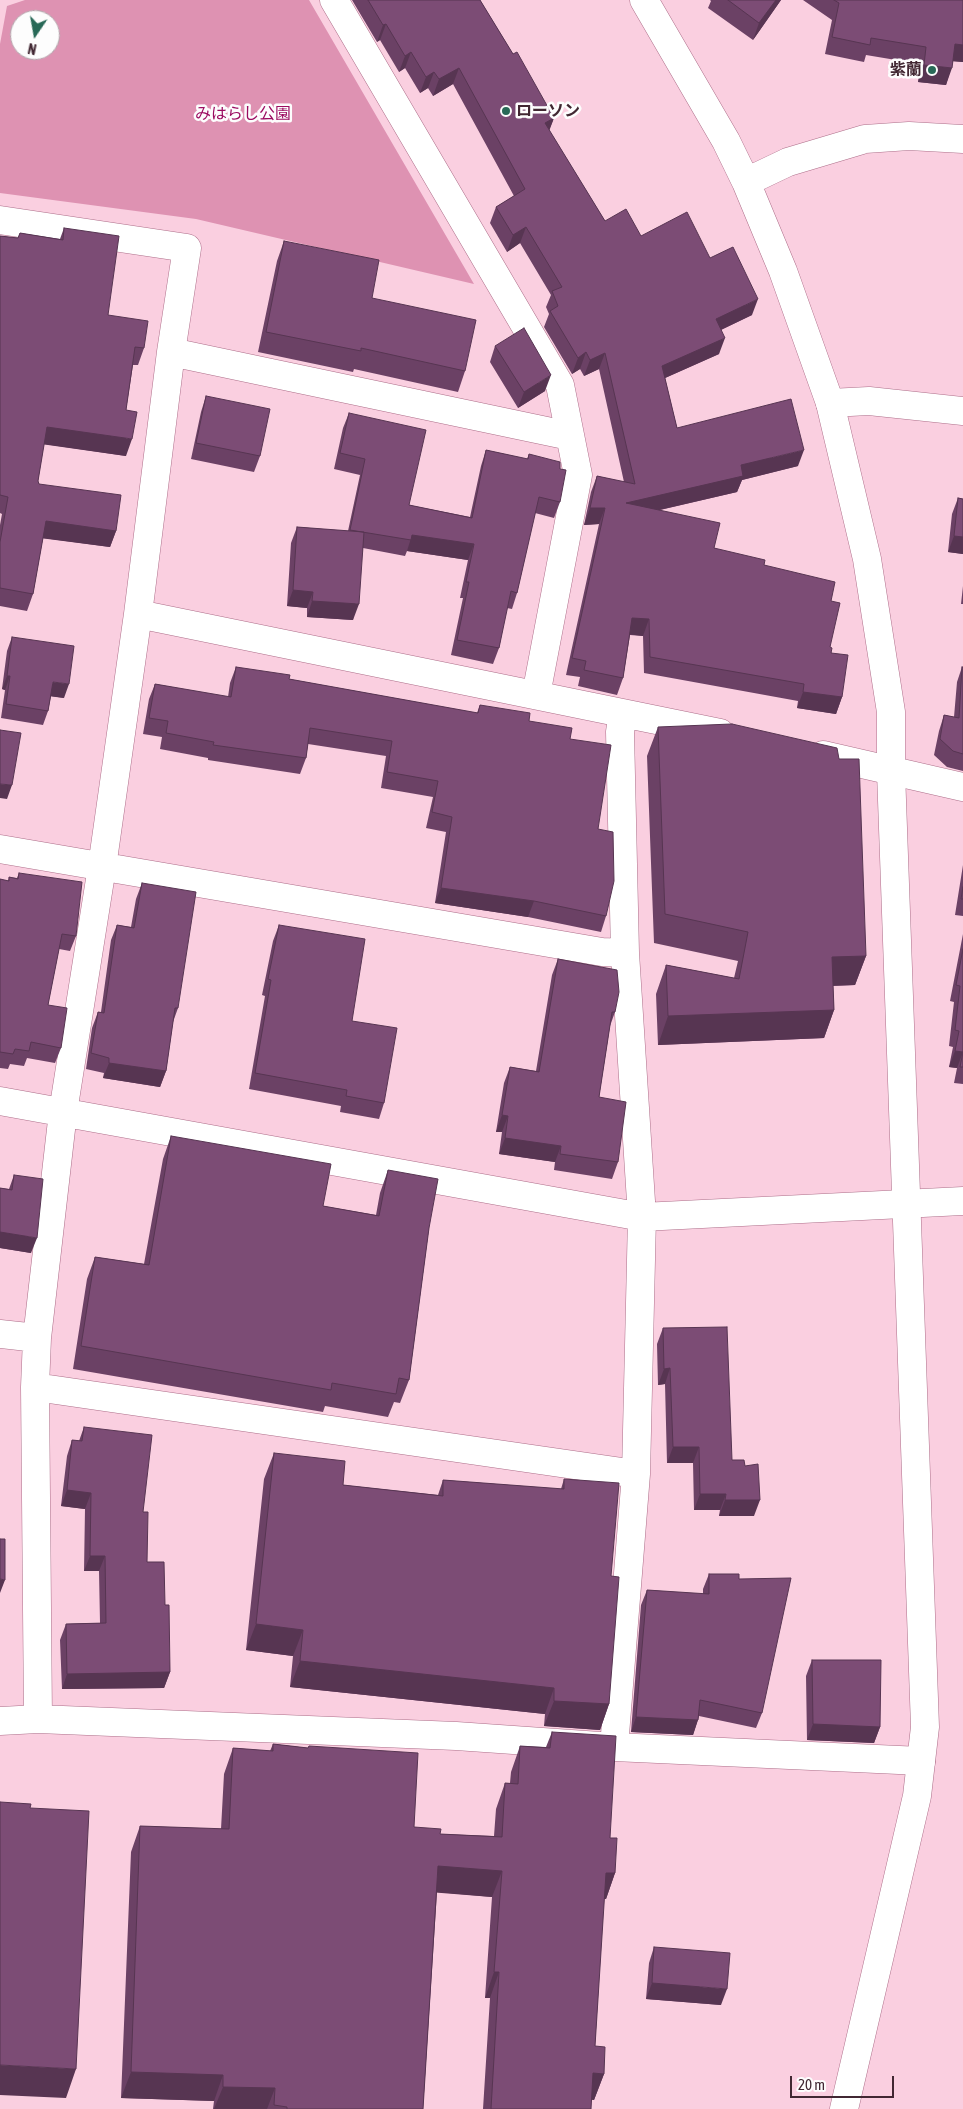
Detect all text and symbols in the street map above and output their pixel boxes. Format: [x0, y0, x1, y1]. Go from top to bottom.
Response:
north arrow [10, 10, 60, 60]
text: N [26, 40, 38, 57]
place label: 紫蘭 [890, 60, 922, 80]
marker: 紫蘭 [926, 64, 938, 76]
place label: ローソン [516, 101, 580, 121]
park label: みはらし公園 [195, 104, 291, 124]
marker: ローソン [500, 105, 512, 117]
scale bar [793, 2066, 897, 2098]
text: 20 m [798, 2076, 825, 2093]

